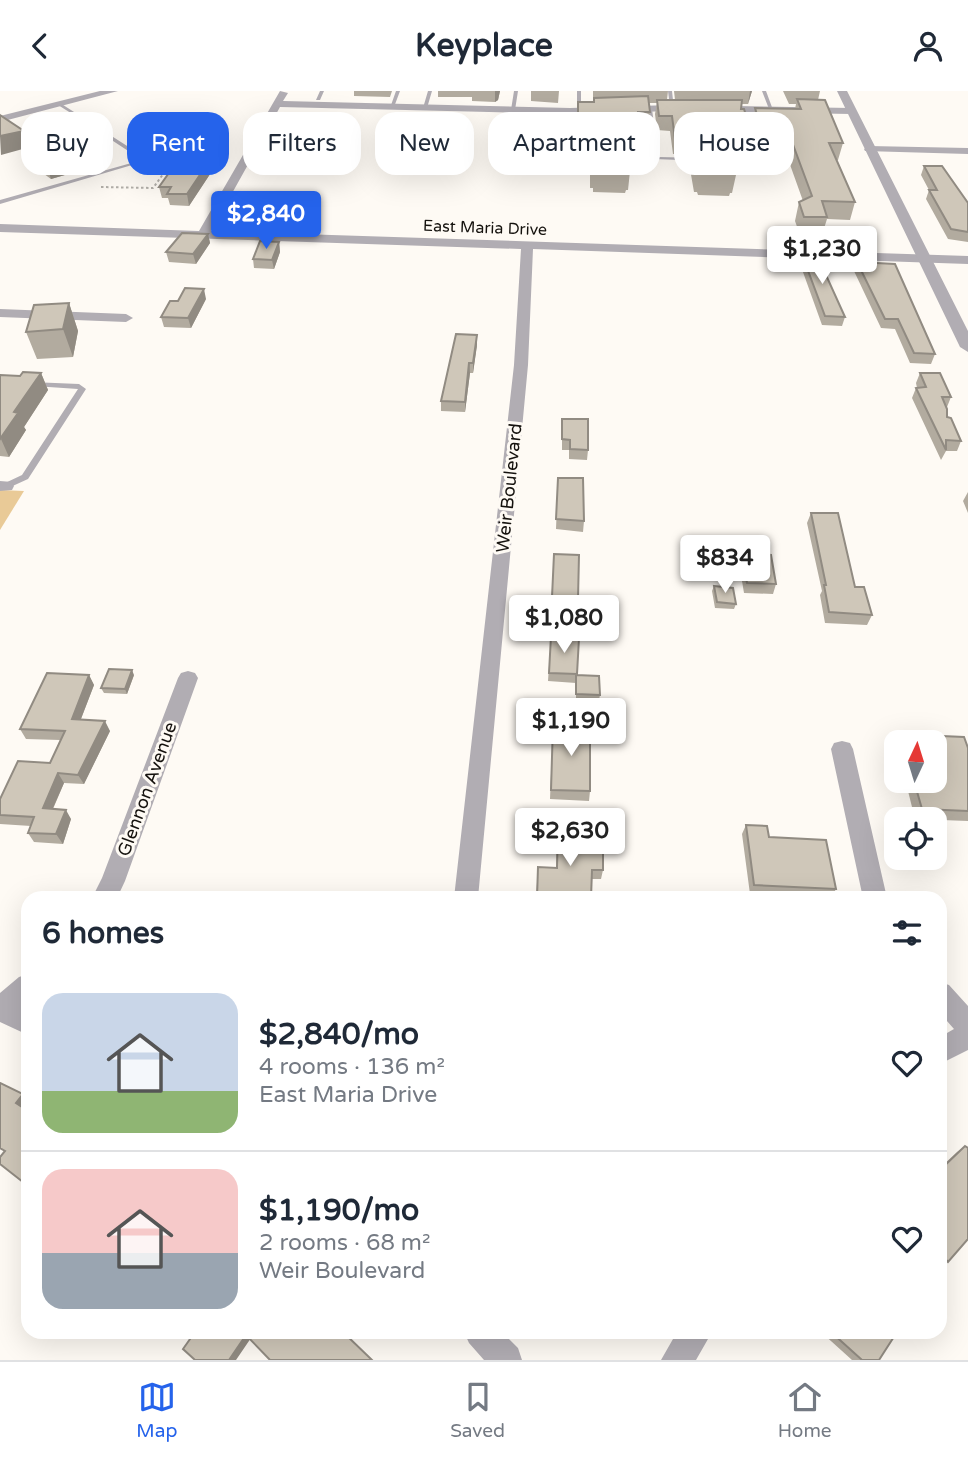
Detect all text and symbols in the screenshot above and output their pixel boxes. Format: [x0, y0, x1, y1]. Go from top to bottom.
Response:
icon: back [21, 27, 59, 65]
text: Keyplace [415, 27, 553, 65]
icon: person [909, 27, 947, 65]
chip: Buy [21, 112, 113, 175]
chip: Rent [127, 112, 229, 175]
chip: Filters [243, 112, 361, 175]
chip: New [375, 112, 474, 175]
chip: Apartment [488, 112, 660, 175]
chip: House [674, 112, 794, 175]
pin: $2,840 [209, 191, 323, 251]
text: $2,840 [227, 200, 305, 228]
street label: East Maria Drive [423, 216, 547, 240]
pin: $1,230 [765, 227, 879, 286]
text: $1,230 [783, 235, 861, 263]
street label: Weir Boulevard [491, 422, 527, 554]
pin: $834 [684, 535, 766, 595]
text: $834 [696, 544, 754, 572]
pin: $1,080 [507, 595, 621, 655]
text: $1,080 [525, 604, 603, 632]
pin: $1,190 [514, 699, 628, 758]
text: $1,190 [532, 707, 610, 735]
street label: Glennon Avenue [113, 719, 181, 859]
north arrow [884, 730, 947, 793]
map controls [884, 730, 947, 870]
button: locate [884, 807, 947, 870]
pin: $2,630 [513, 809, 627, 868]
text: $2,630 [531, 817, 609, 845]
icon: filters [888, 914, 926, 952]
text: 6 homes [42, 915, 164, 952]
text: $2,840/mo [259, 1016, 419, 1053]
icon: home [98, 1021, 182, 1105]
icon: heart [888, 1044, 926, 1082]
text: 4 rooms · 136 m² [259, 1053, 445, 1081]
text: East Maria Drive [259, 1081, 437, 1109]
text: $1,190/mo [259, 1192, 419, 1229]
icon: home [98, 1197, 182, 1281]
icon: heart [888, 1220, 926, 1258]
text: 2 rooms · 68 m² [259, 1229, 430, 1257]
text: Weir Boulevard [259, 1257, 425, 1285]
tab: Map [136, 1378, 177, 1442]
tab: Saved [450, 1378, 505, 1442]
tab: Home [778, 1378, 832, 1442]

